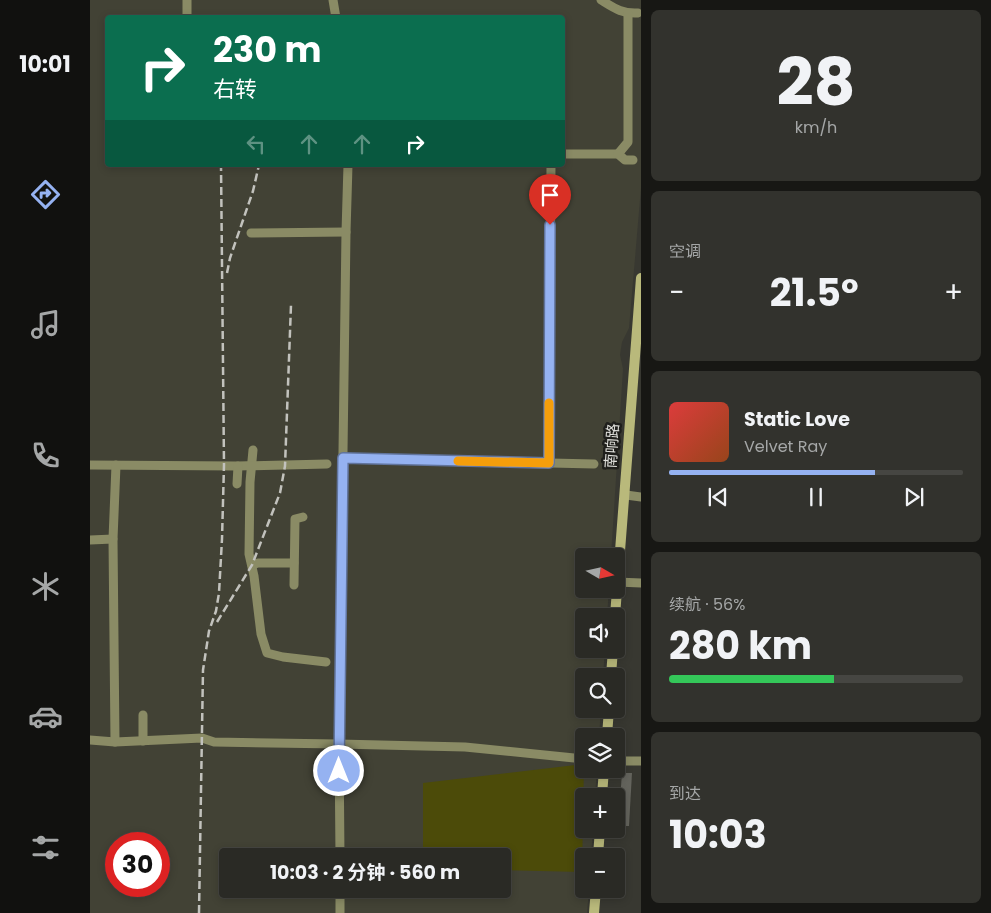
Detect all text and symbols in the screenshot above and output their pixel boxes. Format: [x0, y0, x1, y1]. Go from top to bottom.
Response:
text: 230 m [213, 25, 321, 74]
icon: right [130, 35, 195, 100]
text: 28 [776, 37, 856, 128]
text: 10:01 [19, 49, 71, 80]
text: 右转 [213, 74, 257, 105]
text: km/h [795, 116, 837, 139]
icon: left [242, 130, 270, 158]
icon: ahead [295, 130, 323, 158]
icon: ahead [348, 130, 376, 158]
icon: right [401, 130, 429, 158]
pin [529, 174, 571, 225]
icon: directions [28, 177, 63, 212]
icon: arrive [536, 181, 564, 209]
text: 空调 [669, 240, 701, 263]
text: 21.5° [770, 266, 859, 319]
text: − [669, 273, 684, 312]
text: + [944, 273, 963, 312]
icon: music [28, 307, 63, 342]
text: Static Love [744, 406, 850, 433]
street label: 南响路 [599, 423, 624, 469]
text: Velvet Ray [744, 435, 827, 458]
icon: phone [28, 438, 63, 473]
icon: previous [704, 483, 732, 511]
icon: pause [802, 483, 830, 511]
icon: next [900, 483, 928, 511]
north arrow [575, 548, 625, 598]
map controls [575, 548, 625, 898]
icon: climate [28, 569, 63, 604]
text: 续航 · 56% [669, 593, 745, 616]
button: sound [575, 608, 625, 658]
text: 280 km [669, 619, 812, 672]
button: search [575, 668, 625, 718]
icon: car [28, 699, 63, 734]
button: layers [575, 728, 625, 778]
position arrow [312, 744, 364, 796]
text: 到达 [669, 782, 701, 805]
button: + [575, 788, 625, 838]
text: 10:03 [669, 808, 767, 861]
icon: filters [28, 830, 63, 865]
speed limit sign: 30 [105, 832, 170, 897]
button: − [575, 848, 625, 898]
text: 10:03 · 2 分钟 · 560 m [270, 859, 460, 886]

